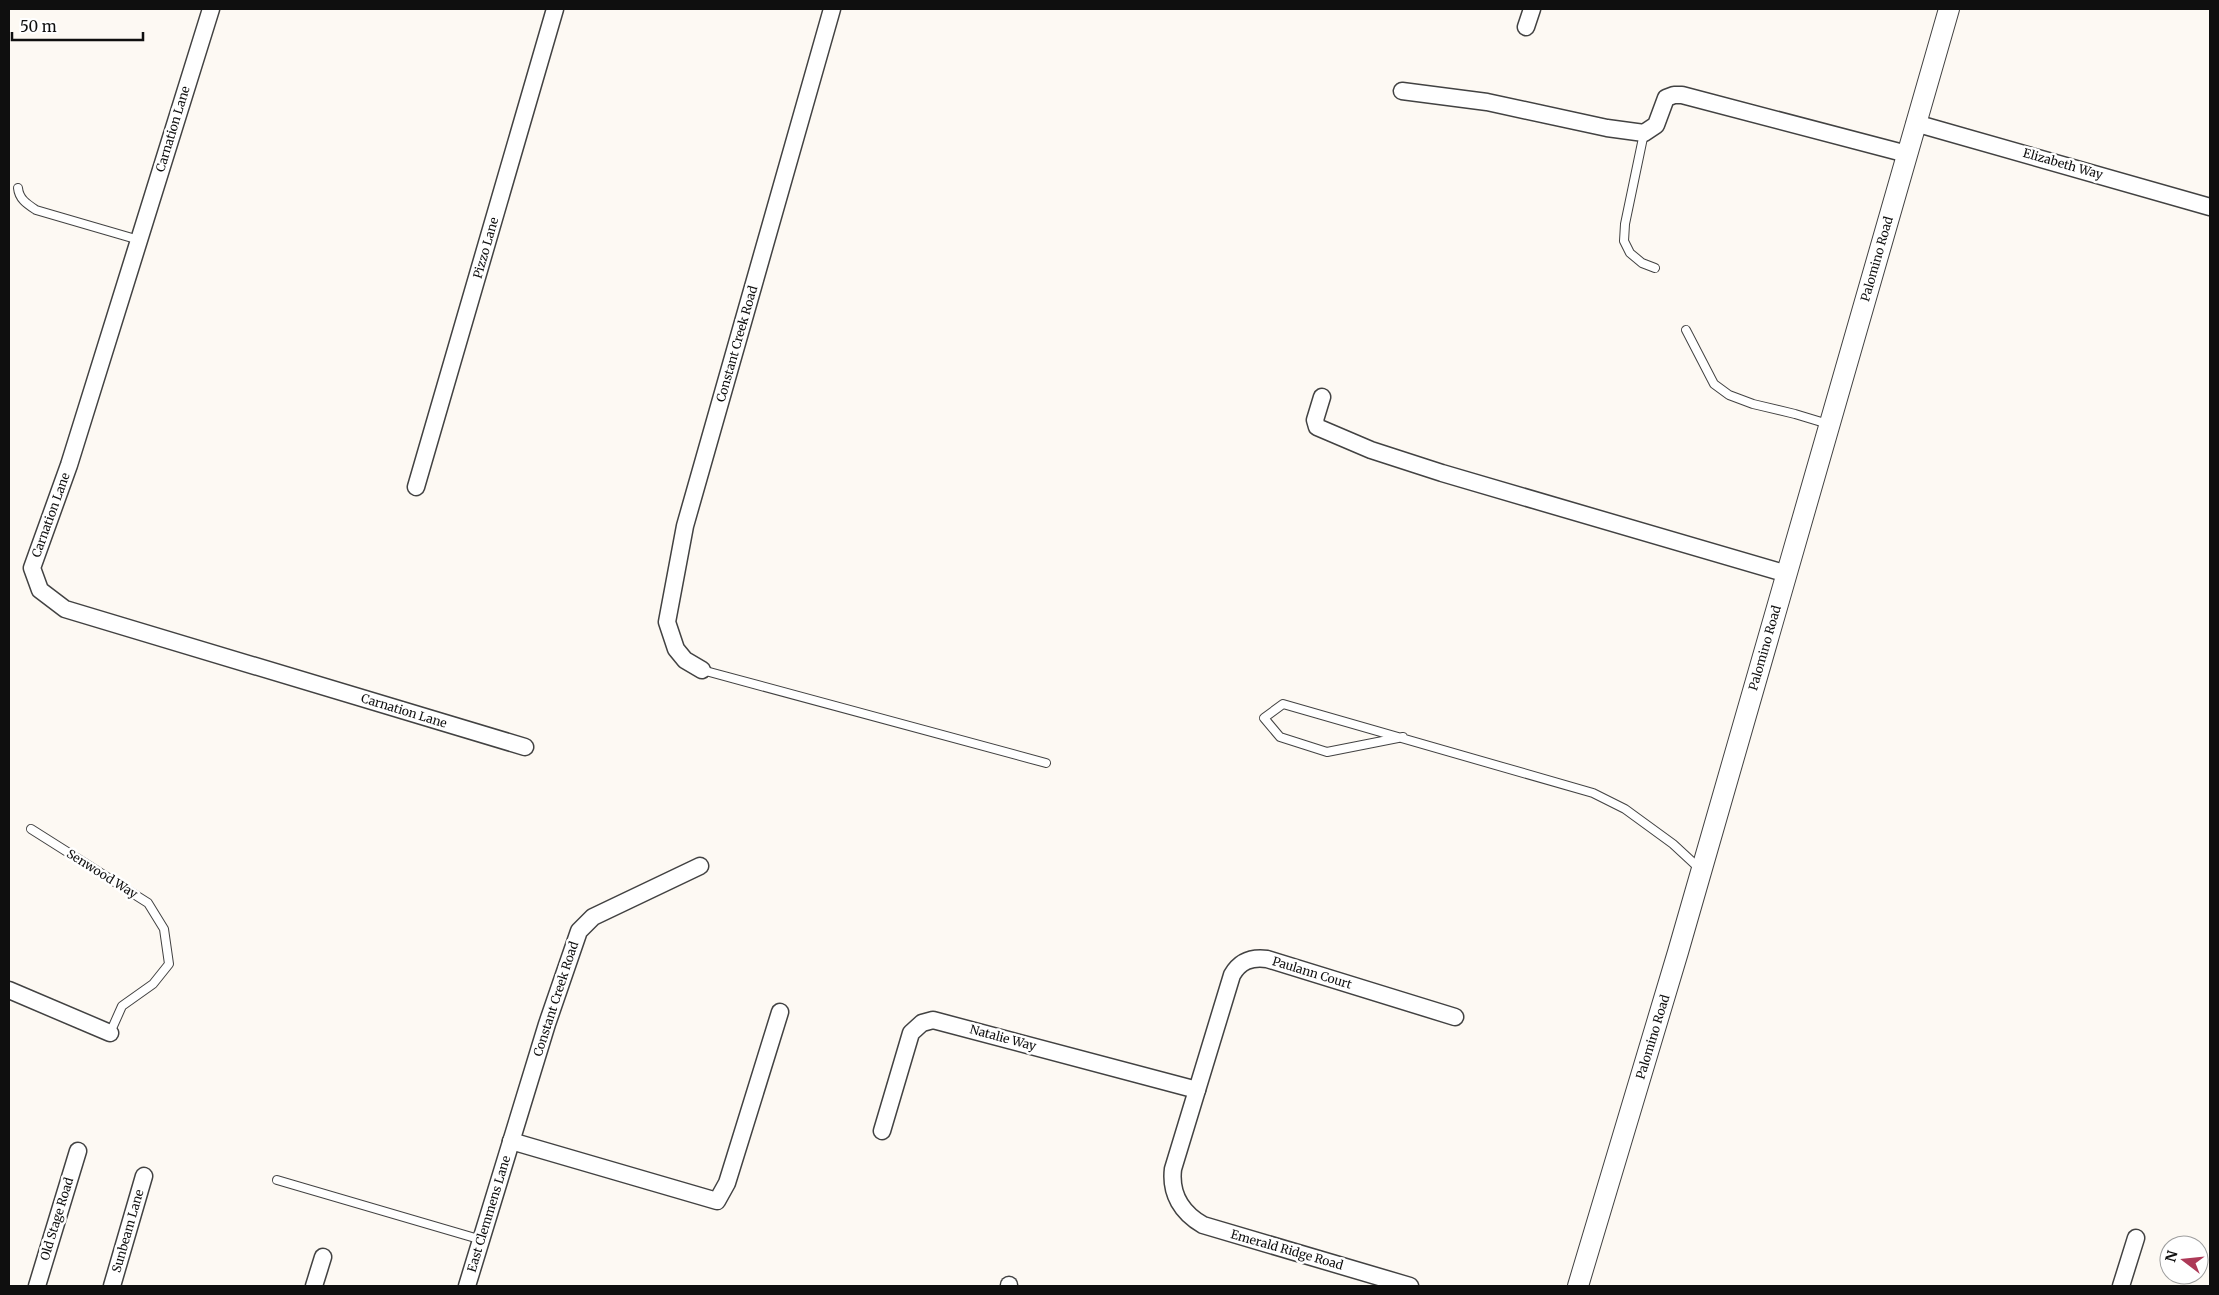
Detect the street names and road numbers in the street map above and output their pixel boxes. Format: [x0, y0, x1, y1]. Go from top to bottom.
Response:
street label: Carnation Lane [152, 84, 193, 174]
street label: Elizabeth Way [2021, 145, 2105, 182]
street label: Palomino Road [1857, 215, 1896, 303]
street label: Pizzo Lane [470, 216, 501, 280]
street label: Constant Creek Road [713, 284, 760, 404]
street label: Carnation Lane [28, 470, 73, 559]
street label: Palomino Road [1745, 604, 1784, 692]
street label: Carnation Lane [359, 690, 449, 731]
street label: Senwood Way [64, 846, 140, 901]
street label: Constant Creek Road [530, 939, 581, 1058]
street label: Paulann Court [1271, 953, 1354, 992]
street label: Palomino Road [1633, 993, 1672, 1081]
street label: Natalie Way [968, 1021, 1038, 1054]
street label: East Clemmens Lane [464, 1154, 513, 1274]
street label: Old Stage Road [37, 1176, 76, 1262]
street label: Sunbeam Lane [108, 1188, 147, 1274]
street label: Emerald Ridge Road [1229, 1226, 1345, 1273]

